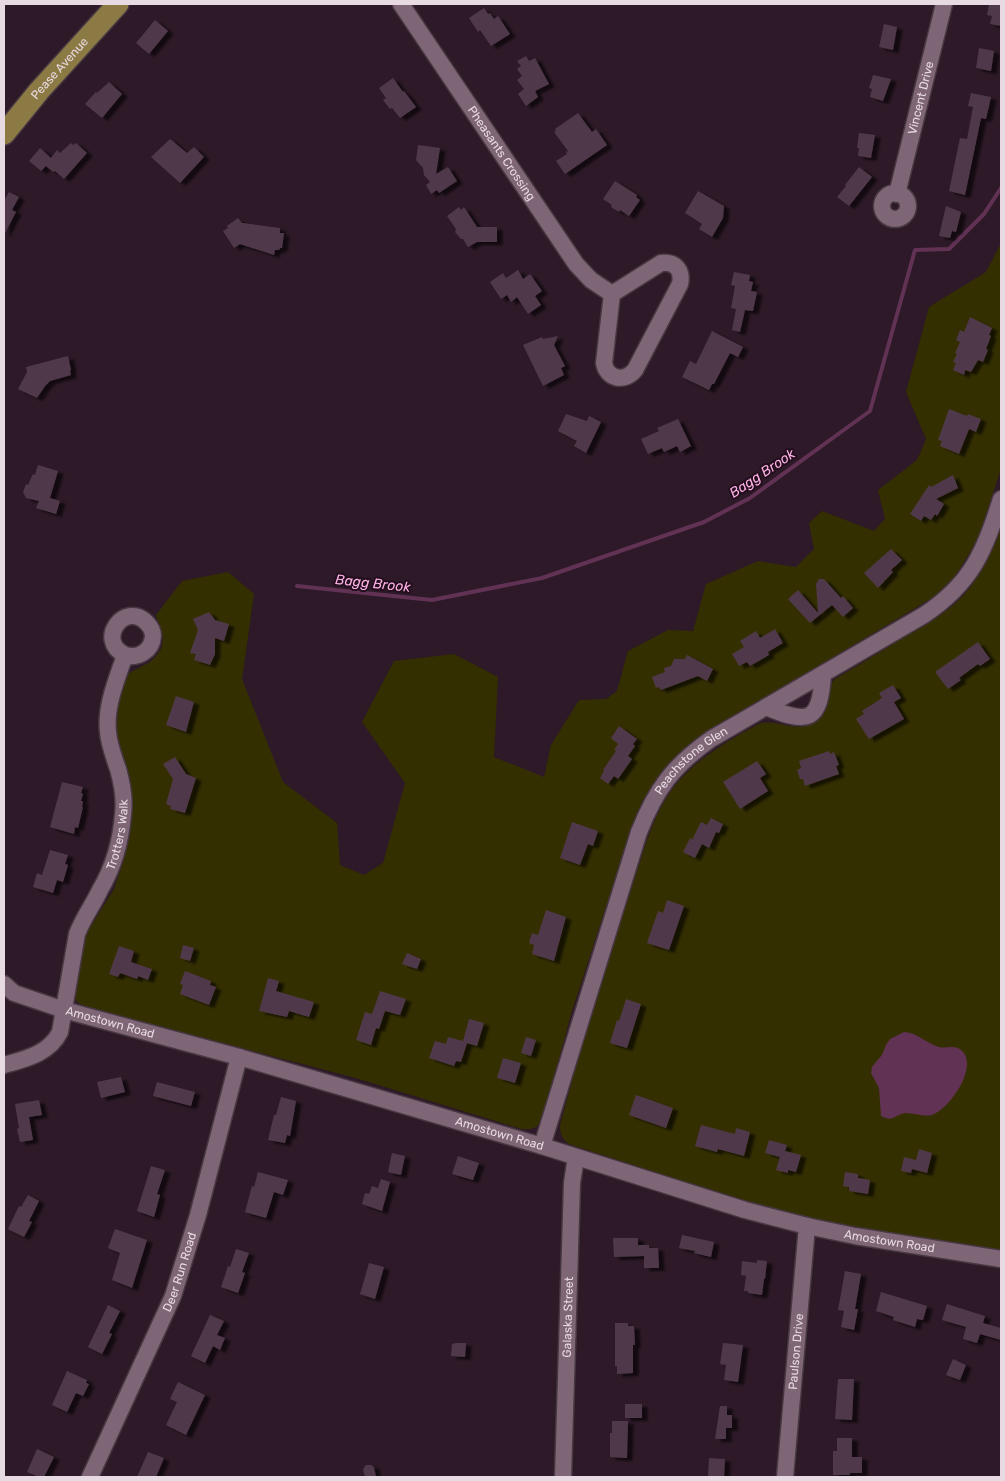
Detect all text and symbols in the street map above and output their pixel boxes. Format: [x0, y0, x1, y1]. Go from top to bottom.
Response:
street label: Pease Avenue [28, 34, 91, 102]
street label: Vincent Drive [905, 59, 937, 136]
street label: Pheasants Crossing [465, 103, 538, 203]
water label: Bagg Brook [726, 445, 799, 502]
water label: Bagg Brook [334, 571, 412, 596]
street label: Peachstone Glen [652, 724, 730, 797]
street label: Trotters Walk [103, 798, 131, 872]
street label: Amostown Road [64, 1004, 156, 1041]
street label: Amostown Road [454, 1114, 545, 1153]
street label: Amostown Road [843, 1227, 936, 1255]
street label: Deer Run Road [160, 1231, 199, 1314]
street label: Galaska Street [560, 1276, 576, 1358]
street label: Paulson Drive [786, 1312, 806, 1390]

